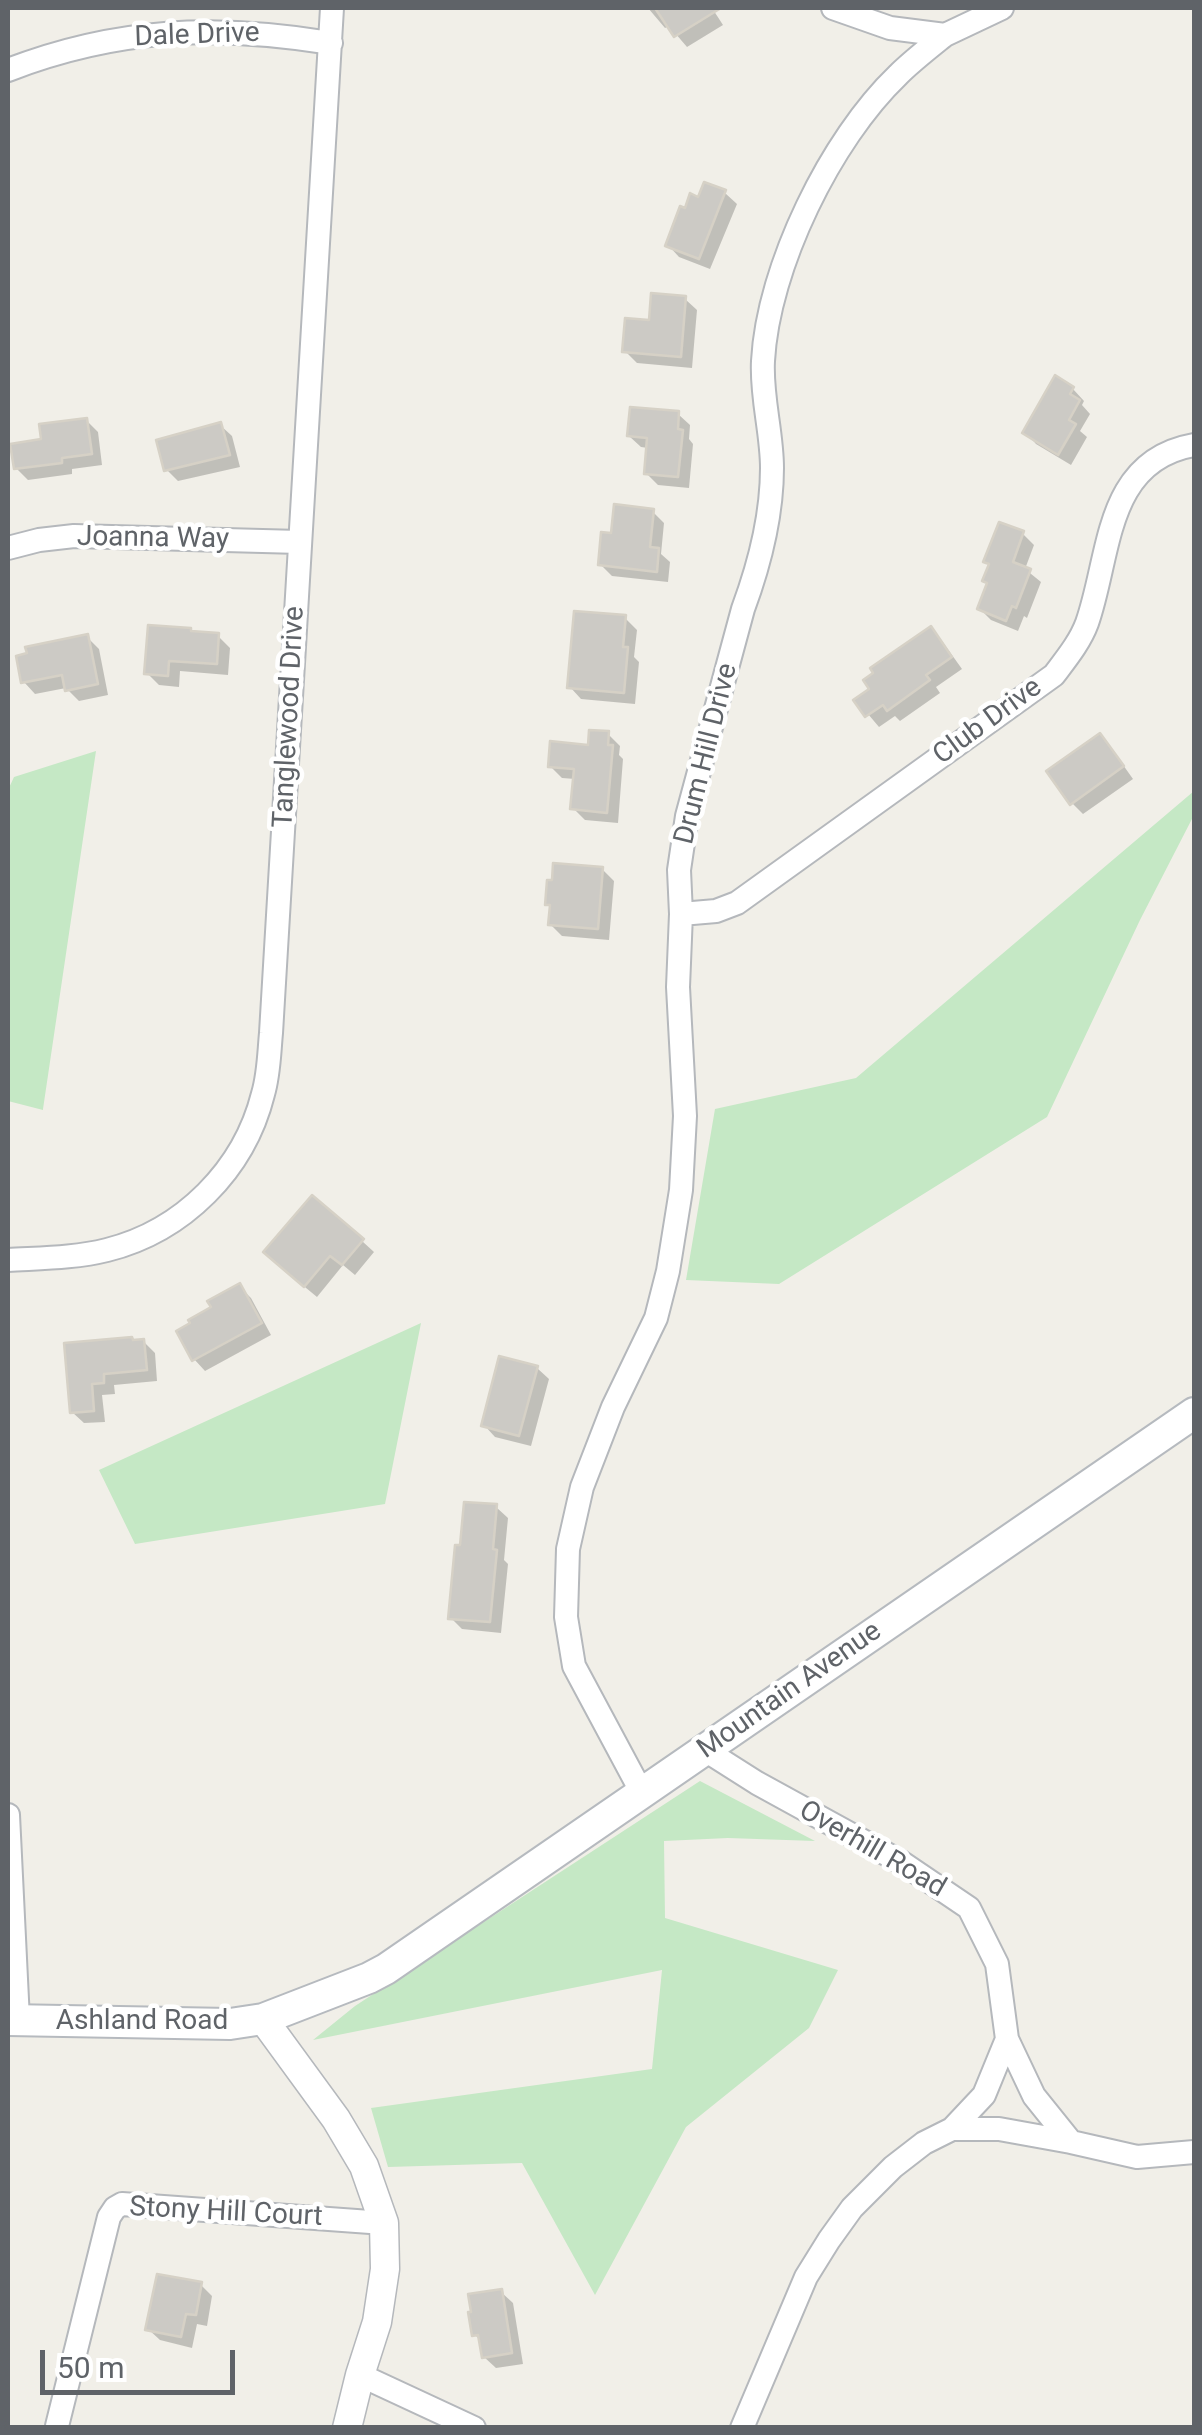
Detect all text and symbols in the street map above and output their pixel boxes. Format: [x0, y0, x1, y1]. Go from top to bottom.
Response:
street label: Dale Drive [134, 17, 260, 55]
street label: Joanna Way [77, 521, 229, 557]
street label: Tanglewood Drive [267, 605, 313, 829]
street label: Drum Hill Drive [668, 660, 746, 848]
street label: Club Drive [927, 671, 1049, 773]
street label: Mountain Avenue [692, 1615, 888, 1767]
street label: Overhill Road [793, 1794, 951, 1906]
street label: Ashland Road [56, 2005, 228, 2039]
street label: Stony Hill Court [129, 2191, 323, 2235]
scale bar [45, 2330, 240, 2392]
text: 50 m [57, 2350, 124, 2385]

